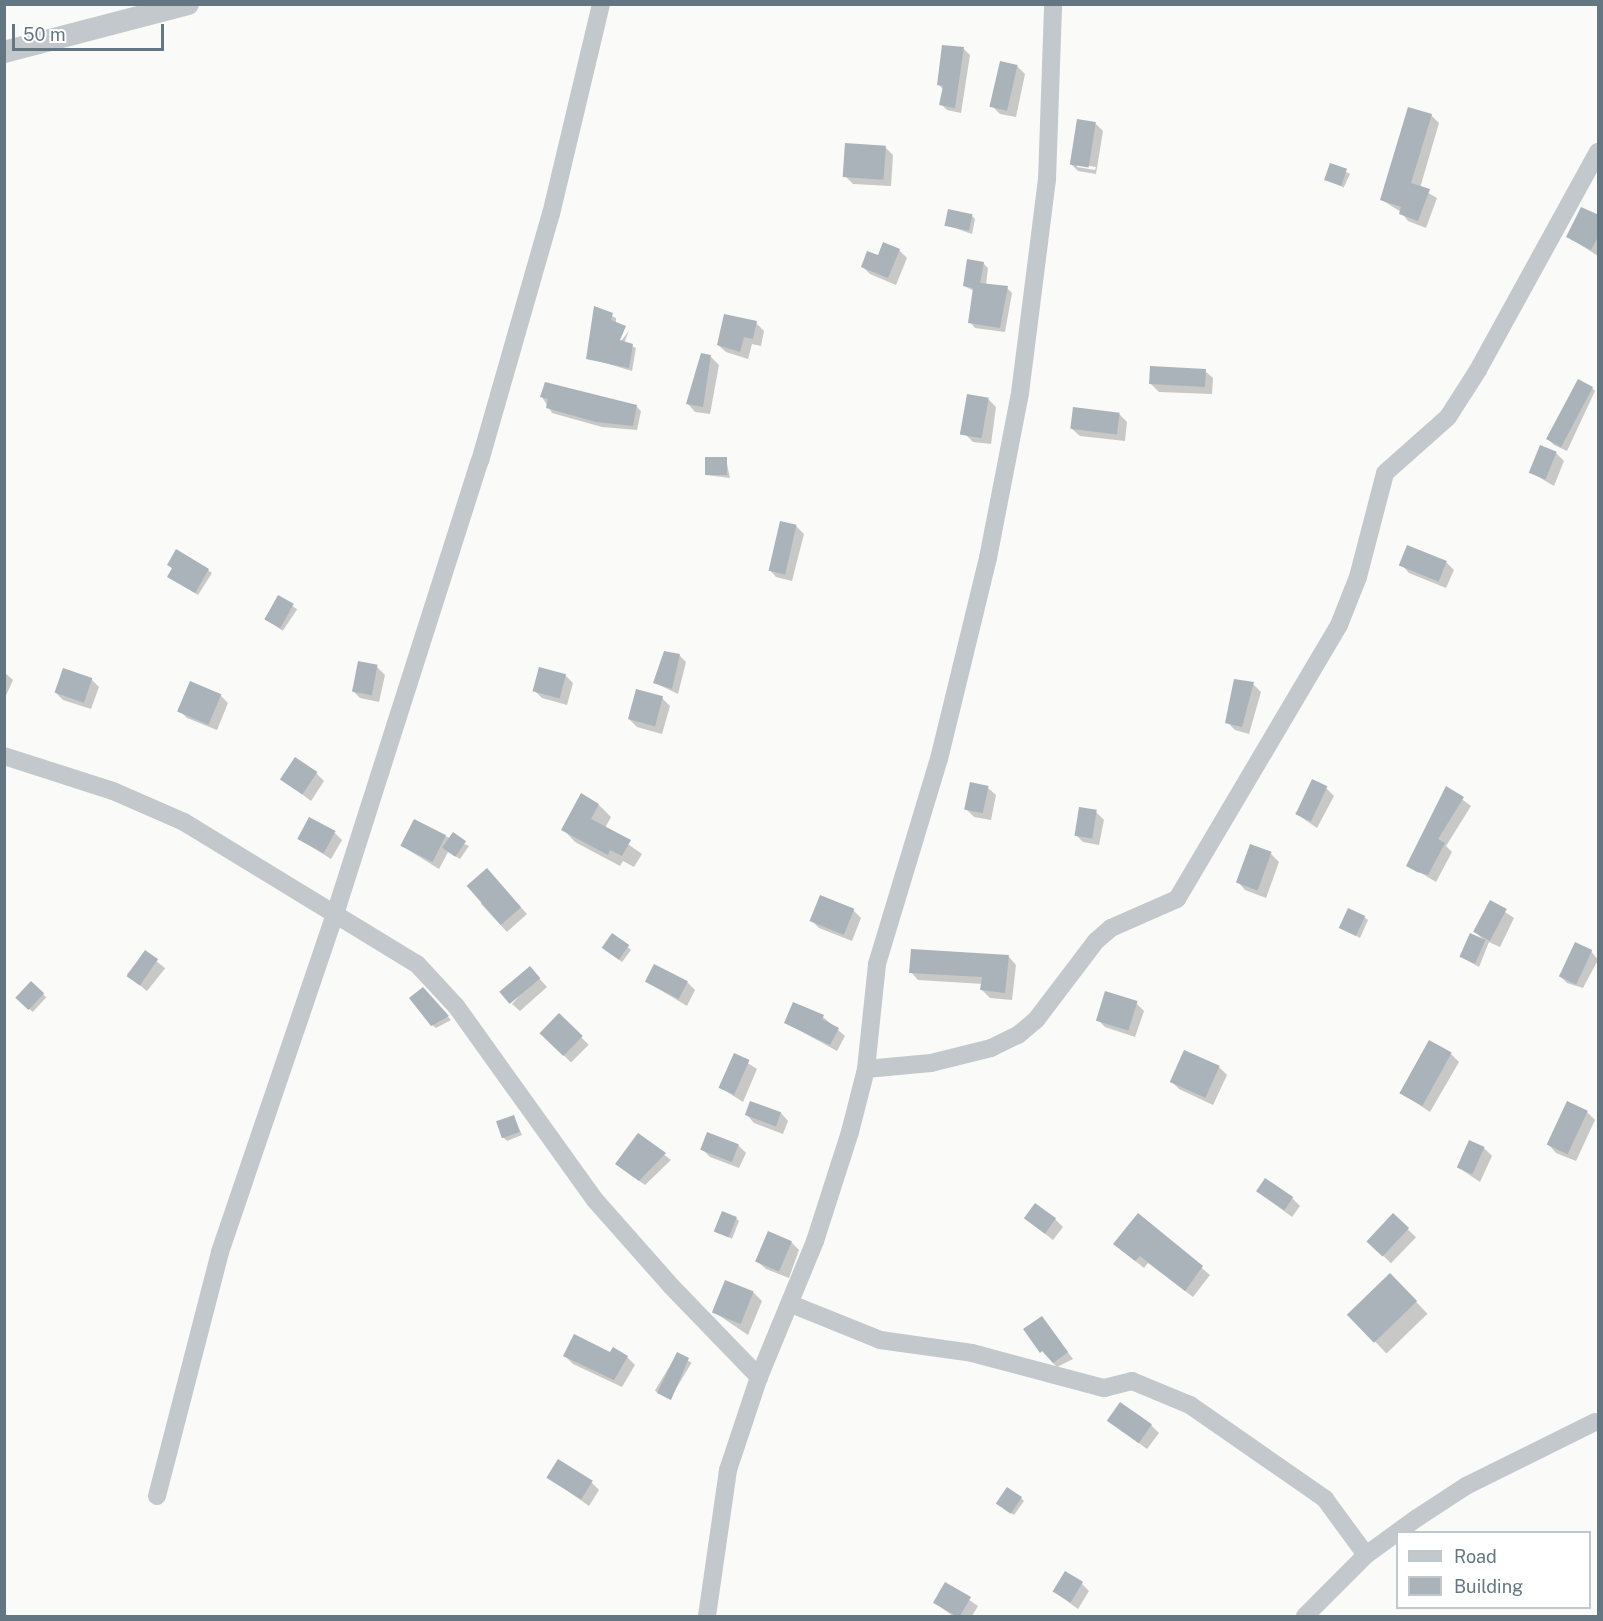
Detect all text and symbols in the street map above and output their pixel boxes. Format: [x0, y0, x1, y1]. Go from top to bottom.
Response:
scale bar [15, 12, 166, 50]
text: 50 m [23, 24, 66, 45]
legend [1396, 1531, 1591, 1609]
text: Road [1454, 1546, 1497, 1567]
text: Building [1454, 1576, 1523, 1597]

